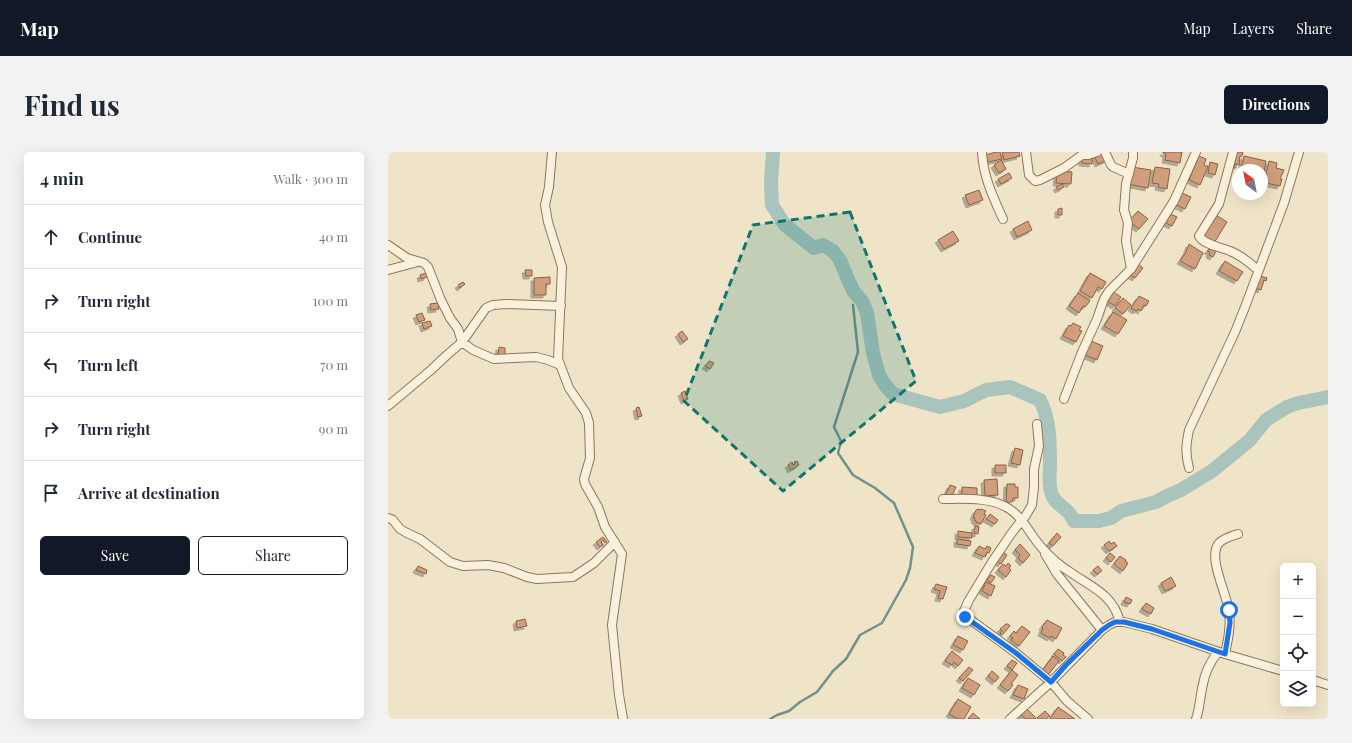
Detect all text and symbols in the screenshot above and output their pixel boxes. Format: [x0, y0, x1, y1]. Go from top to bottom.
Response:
text: Map [20, 15, 59, 41]
text: Map [1183, 19, 1211, 38]
text: Layers [1233, 19, 1274, 38]
text: Share [1296, 19, 1332, 38]
button: Directions [1224, 85, 1328, 124]
text: Find us [24, 86, 120, 123]
north arrow [1232, 164, 1268, 200]
text: 4 min [40, 167, 84, 189]
text: Walk · 300 m [274, 170, 348, 187]
icon: ahead [40, 226, 62, 248]
text: Continue [78, 227, 142, 247]
text: 40 m [319, 228, 348, 245]
icon: right [40, 290, 62, 312]
text: Turn right [78, 291, 151, 311]
text: 100 m [313, 292, 348, 309]
icon: left [40, 354, 62, 376]
text: Turn left [78, 355, 139, 375]
text: 70 m [320, 356, 348, 373]
icon: right [40, 418, 62, 440]
text: Turn right [78, 419, 151, 439]
text: 90 m [319, 420, 348, 437]
icon: arrive [40, 482, 62, 504]
text: Arrive at destination [78, 483, 220, 503]
button: Save [40, 536, 190, 575]
button: Share [198, 536, 348, 575]
map controls [1280, 563, 1316, 707]
button: + [1280, 563, 1316, 599]
button: − [1280, 599, 1316, 635]
route start [1220, 601, 1238, 619]
route end [956, 608, 974, 626]
button: locate [1280, 635, 1316, 671]
button: layers [1280, 671, 1316, 707]

